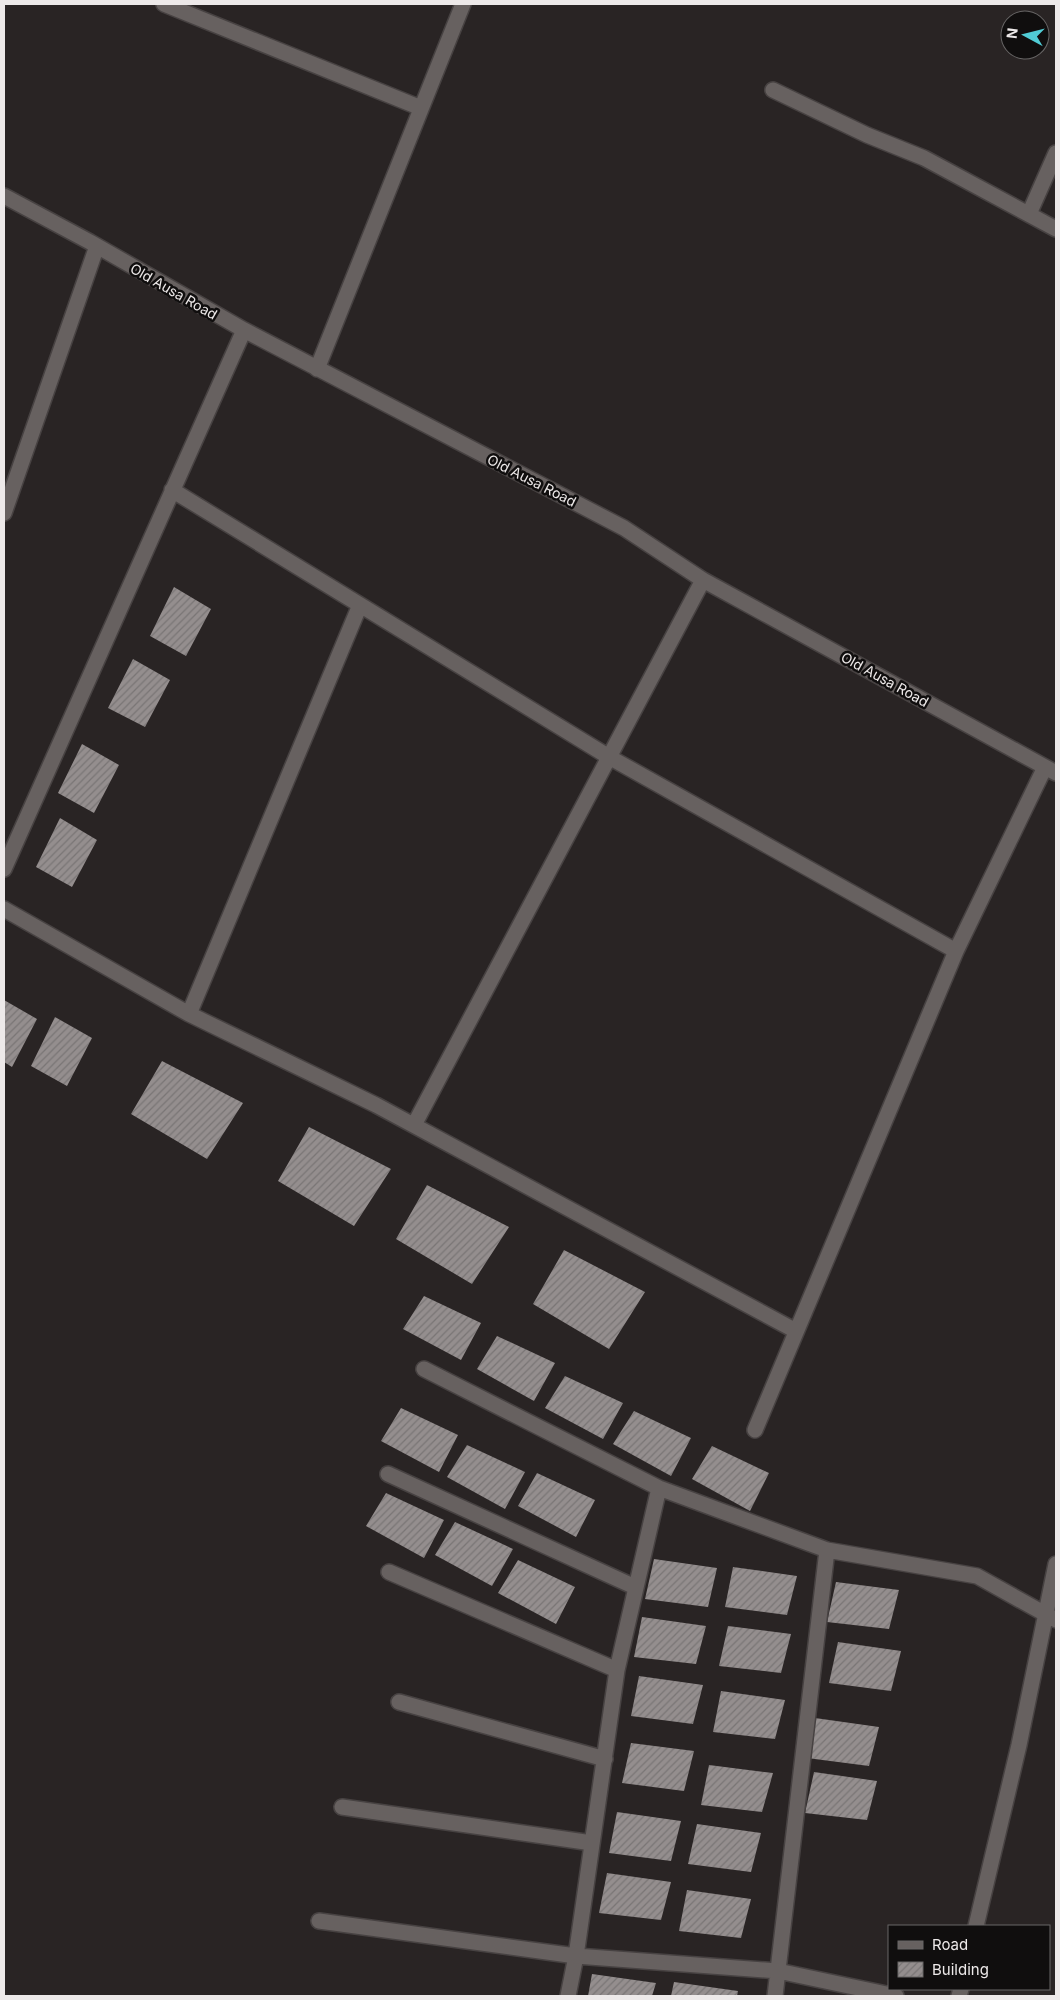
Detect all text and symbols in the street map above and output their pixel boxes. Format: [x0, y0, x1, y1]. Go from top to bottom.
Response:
north arrow [1000, 10, 1050, 60]
text: N [1003, 27, 1021, 40]
street label: Old Ausa Road [128, 259, 220, 323]
street label: Old Ausa Road [485, 450, 579, 510]
street label: Old Ausa Road [838, 648, 932, 710]
legend [888, 1925, 1050, 1990]
text: Road [932, 1935, 968, 1954]
text: Building [932, 1960, 989, 1979]

